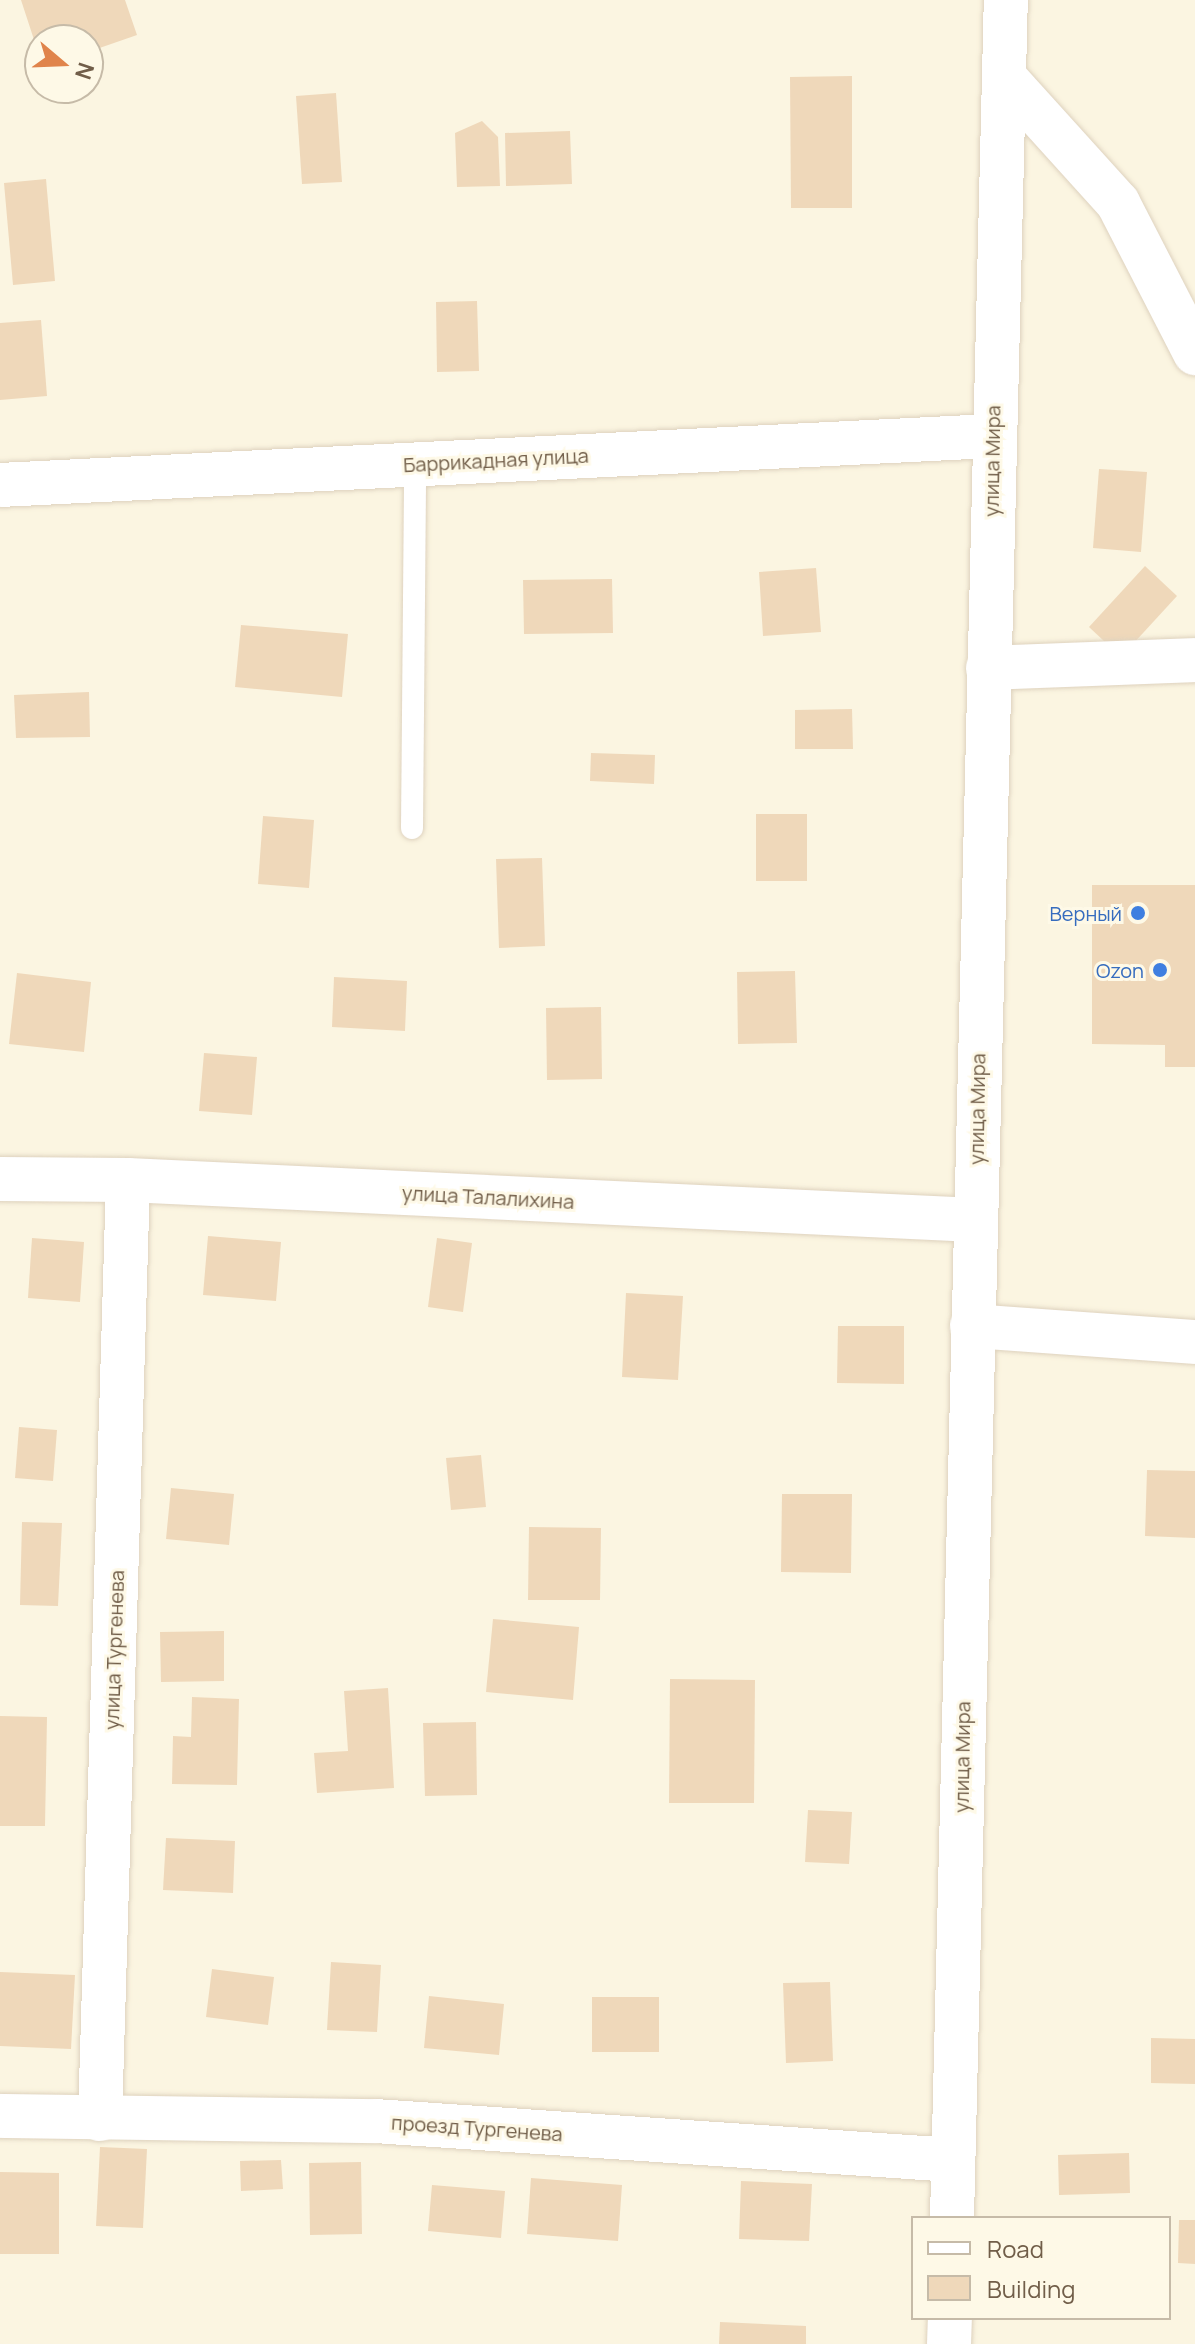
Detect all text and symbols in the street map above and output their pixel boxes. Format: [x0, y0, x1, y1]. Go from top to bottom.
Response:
north arrow [24, 24, 104, 104]
text: N [68, 59, 102, 84]
street label: улица Мира [979, 405, 1005, 517]
street label: Баррикадная улица [403, 443, 589, 477]
place label: Верный [1050, 901, 1122, 925]
marker: Верный [1129, 904, 1147, 922]
place label: Ozon [1096, 958, 1144, 982]
marker: Ozon [1151, 961, 1169, 979]
street label: улица Мира [964, 1053, 990, 1165]
street label: улица Талалихина [401, 1181, 575, 1213]
street label: улица Тургенева [99, 1570, 129, 1730]
street label: улица Мира [949, 1701, 975, 1813]
street label: проезд Тургенева [391, 2110, 563, 2146]
legend [911, 2216, 1171, 2320]
text: Road [987, 2232, 1044, 2265]
text: Building [987, 2272, 1075, 2305]

